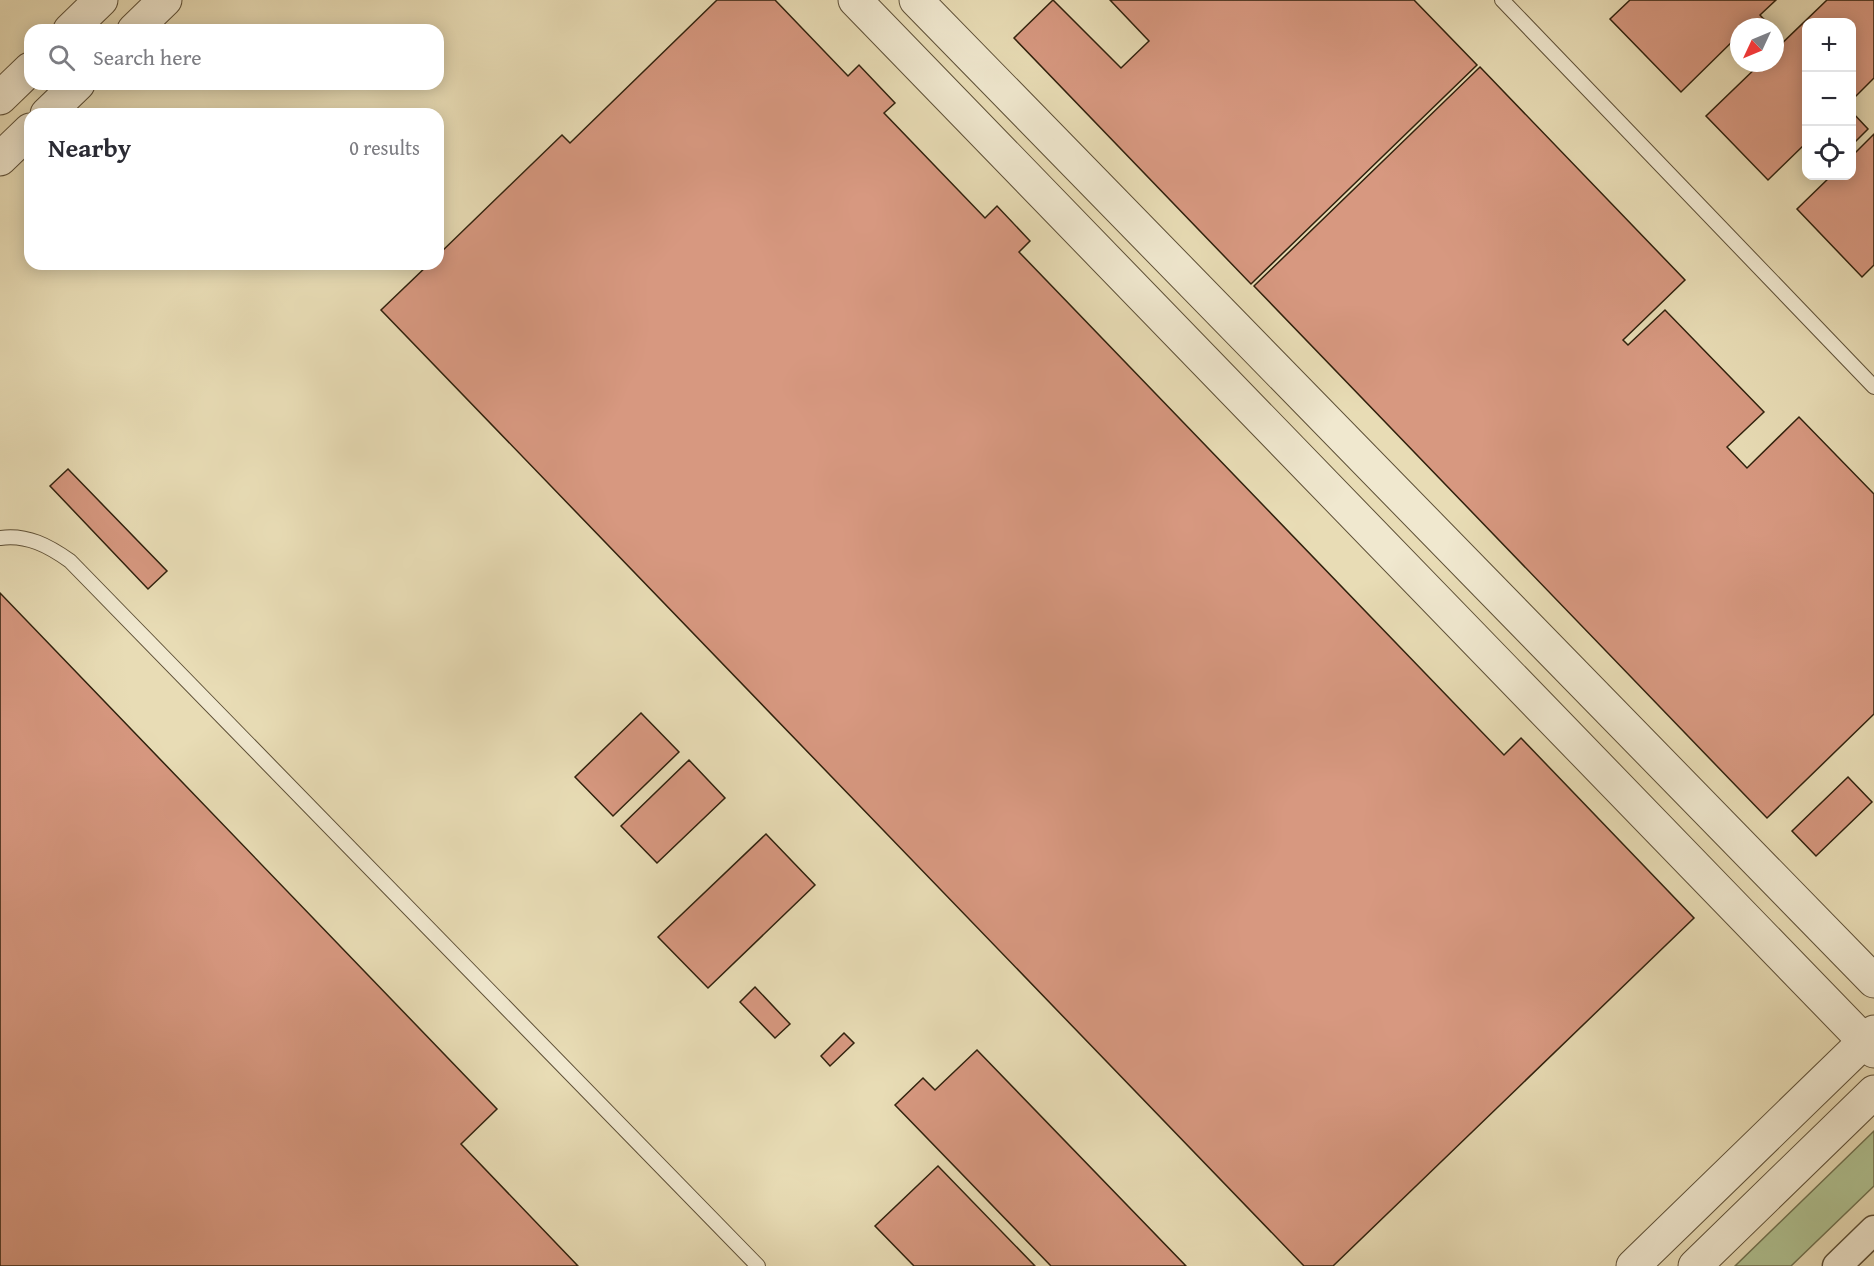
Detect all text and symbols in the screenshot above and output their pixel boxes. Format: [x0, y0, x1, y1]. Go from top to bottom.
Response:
north arrow [1730, 18, 1784, 72]
map controls [1802, 18, 1856, 180]
button: + [1802, 18, 1856, 72]
search box [24, 24, 444, 90]
icon: search [45, 41, 78, 74]
text: Search here [93, 41, 202, 73]
button: − [1802, 72, 1856, 126]
button: locate [1802, 126, 1856, 180]
text: Nearby [48, 128, 131, 167]
text: 0 results [349, 133, 420, 162]

